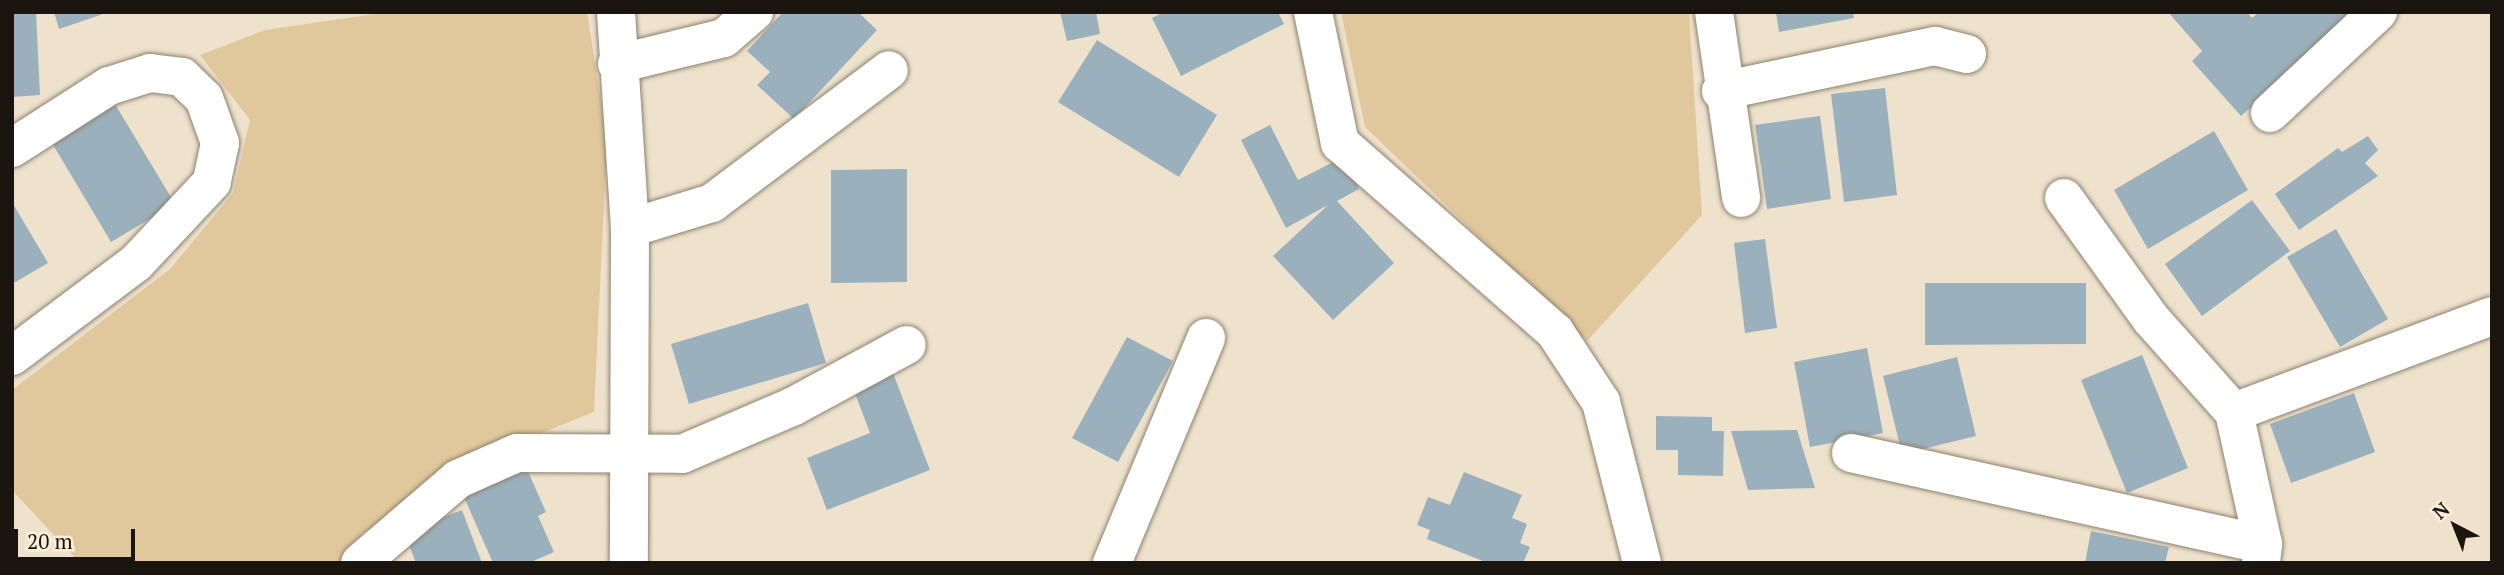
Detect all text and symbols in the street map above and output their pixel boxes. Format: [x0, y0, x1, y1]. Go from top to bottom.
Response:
north arrow [2420, 491, 2490, 561]
text: N [2427, 496, 2454, 524]
scale bar [18, 516, 138, 560]
text: 20 m [27, 527, 73, 555]

